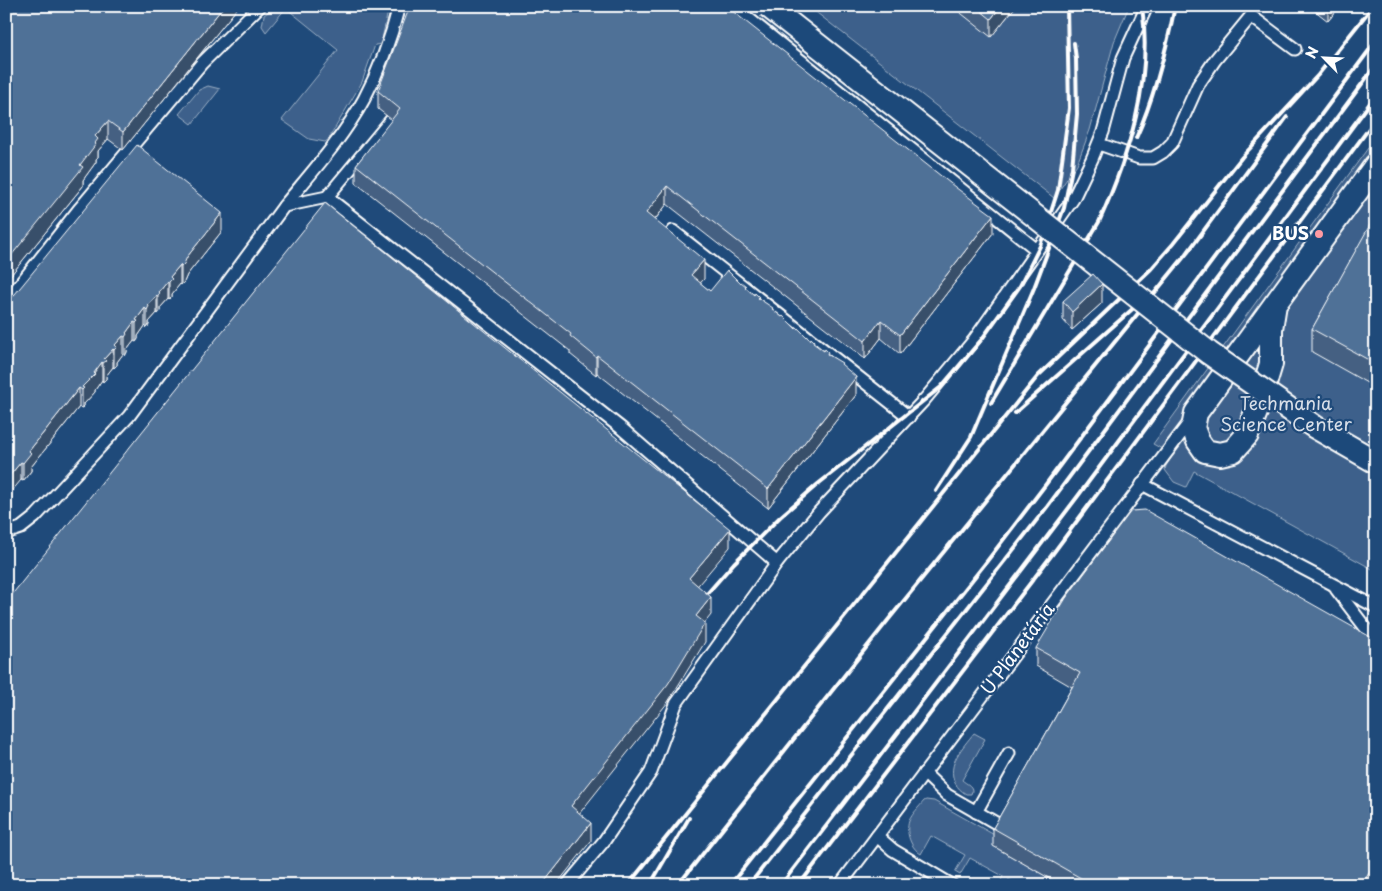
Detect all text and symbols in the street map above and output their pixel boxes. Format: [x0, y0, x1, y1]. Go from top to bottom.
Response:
north arrow [1300, 32, 1350, 82]
text: N [1300, 43, 1324, 62]
place label: BUS [1272, 219, 1309, 246]
marker: BUS [1313, 228, 1325, 240]
park label: Techmania Science Center [1220, 389, 1352, 437]
street label: U Planetária [973, 596, 1061, 700]

